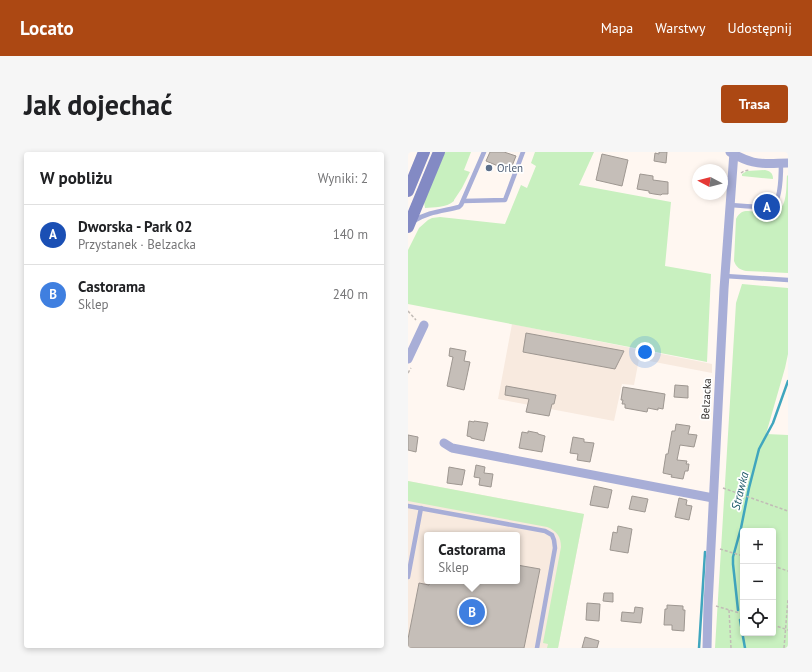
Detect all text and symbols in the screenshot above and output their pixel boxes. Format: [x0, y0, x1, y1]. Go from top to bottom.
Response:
text: Locato [20, 16, 74, 40]
text: Mapa [601, 19, 633, 37]
text: Warstwy [655, 19, 706, 37]
text: Udostępnij [728, 19, 792, 37]
button: Trasa [721, 85, 788, 123]
text: Jak dojechać [24, 86, 172, 123]
place label: Orlen [497, 161, 523, 175]
marker: Orlen [484, 163, 494, 173]
north arrow [692, 164, 728, 200]
text: W pobliżu [40, 167, 112, 189]
text: Wyniki: 2 [318, 170, 368, 187]
pin: A [754, 192, 780, 222]
text: Dworska - Park 02 [78, 217, 193, 236]
text: A [49, 226, 57, 243]
text: 140 m [333, 226, 368, 243]
text: Przystanek · Belzacka [78, 236, 196, 253]
text: Castorama [78, 277, 145, 296]
text: B [49, 286, 57, 303]
text: 240 m [333, 286, 368, 303]
text: Sklep [78, 296, 109, 313]
your location [635, 342, 655, 362]
street label: Belzacka [698, 378, 714, 420]
water label: Strawka [728, 470, 752, 511]
map controls [740, 528, 776, 636]
button: + [740, 528, 776, 564]
popup [424, 532, 520, 584]
text: Castorama [438, 540, 506, 559]
text: Sklep [438, 559, 469, 576]
button: − [740, 564, 776, 600]
pin: B [459, 597, 485, 627]
button: locate [740, 600, 776, 636]

